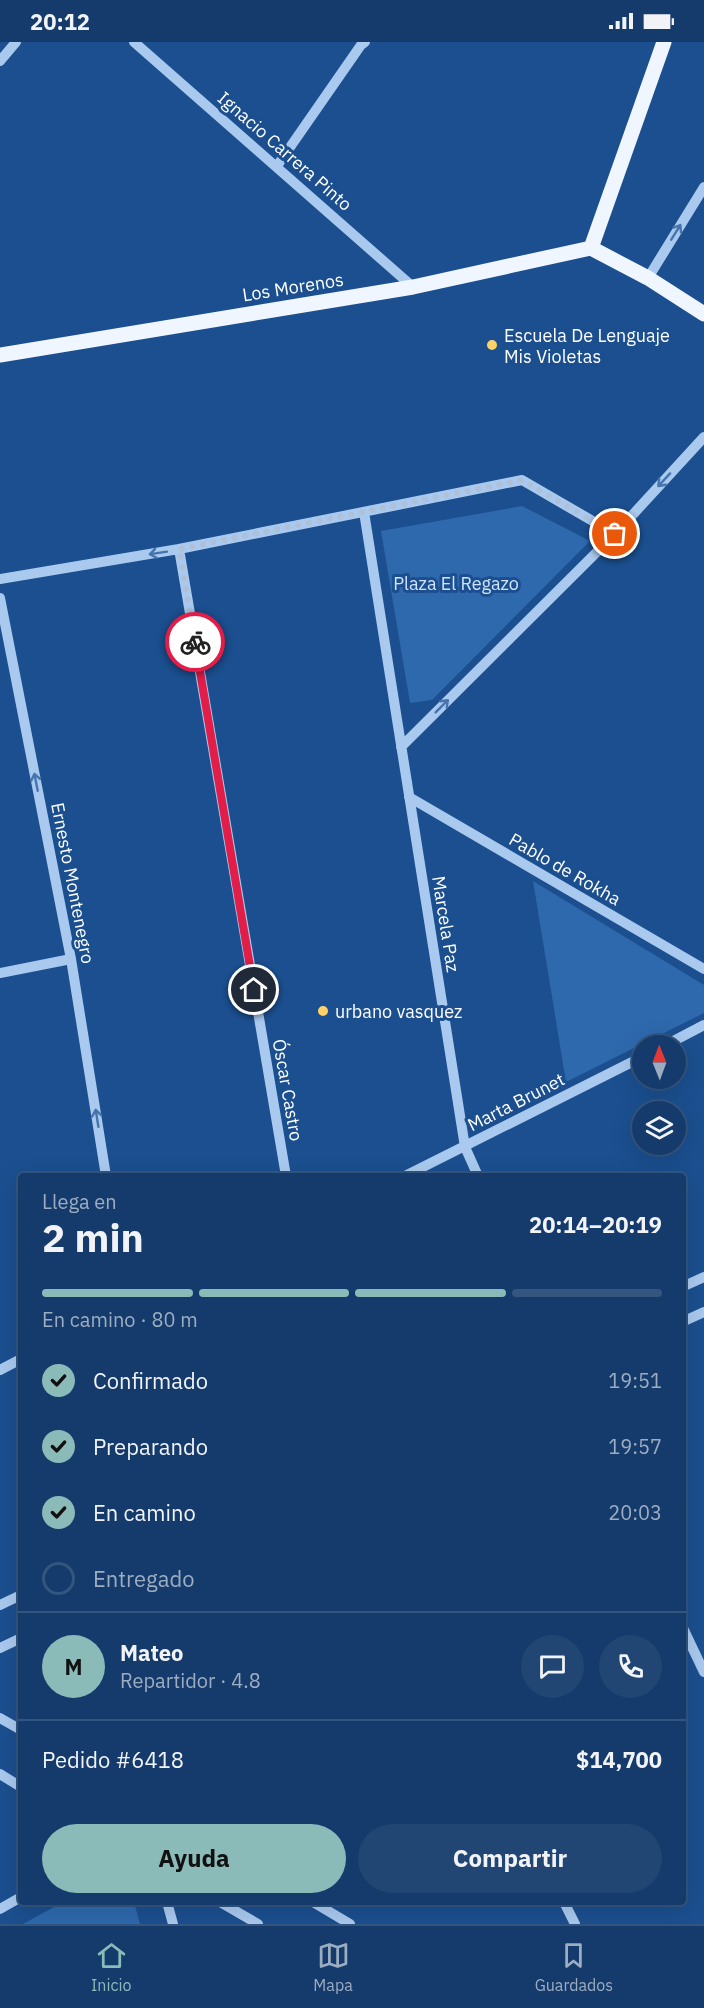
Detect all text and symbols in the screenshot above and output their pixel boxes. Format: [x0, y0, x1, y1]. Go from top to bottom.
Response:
text: 20:12 [30, 7, 90, 36]
street label: Ignacio Carrera Pinto [213, 86, 357, 216]
one-way arrow [670, 224, 682, 241]
street label: Los Morenos [241, 268, 345, 306]
place label: Escuela De Lenguaje Mis Violetas [504, 324, 670, 368]
marker: Escuela De Lenguaje Mis Violetas [485, 338, 499, 352]
one-way arrow [657, 472, 672, 487]
pin [589, 508, 640, 559]
icon: bag [598, 517, 631, 550]
one-way arrow [148, 547, 168, 558]
park label: Plaza El Regazo [393, 572, 519, 595]
courier [165, 612, 225, 672]
icon: bike [179, 626, 212, 659]
one-way arrow [435, 698, 450, 713]
one-way arrow [30, 772, 41, 792]
street label: Ernesto Montenegro [46, 800, 100, 966]
street label: Pablo de Rokha [505, 828, 625, 910]
street label: Marcela Paz [427, 874, 465, 974]
pin [228, 964, 279, 1015]
icon: home [237, 973, 270, 1006]
place label: urbano vasquez [335, 1000, 462, 1023]
marker: urbano vasquez [316, 1004, 330, 1018]
north arrow [632, 1035, 686, 1089]
map controls [632, 1035, 686, 1155]
street label: Óscar Castro [268, 1037, 308, 1143]
street label: Marta Brunet [464, 1068, 568, 1136]
button: layers [632, 1101, 686, 1155]
one-way arrow [91, 1109, 102, 1129]
text: Llega en [42, 1188, 117, 1215]
text: 20:14–20:19 [529, 1210, 662, 1239]
text: 2 min [42, 1212, 144, 1263]
text: En camino · 80 m [42, 1306, 198, 1333]
icon: check [42, 1364, 75, 1397]
text: Confirmado [93, 1366, 208, 1395]
text: 19:51 [608, 1367, 662, 1394]
icon: check [42, 1430, 75, 1463]
text: Preparando [93, 1432, 208, 1461]
text: 19:57 [608, 1433, 662, 1460]
icon: check [42, 1496, 75, 1529]
text: En camino [93, 1498, 196, 1527]
text: 20:03 [608, 1499, 662, 1526]
text: Entregado [93, 1564, 194, 1593]
button: chat [521, 1635, 584, 1698]
button: phone [599, 1635, 662, 1698]
text: Mateo [120, 1638, 184, 1667]
text: M [64, 1652, 83, 1681]
text: Repartidor · 4.8 [120, 1667, 261, 1694]
text: Pedido #6418 [42, 1745, 184, 1774]
text: $14,700 [576, 1745, 662, 1774]
button: Ayuda [42, 1824, 346, 1893]
button: Compartir [358, 1824, 662, 1893]
tab: Inicio [91, 1939, 131, 1995]
tab: Mapa [313, 1939, 353, 1995]
tab: Guardados [535, 1939, 613, 1995]

